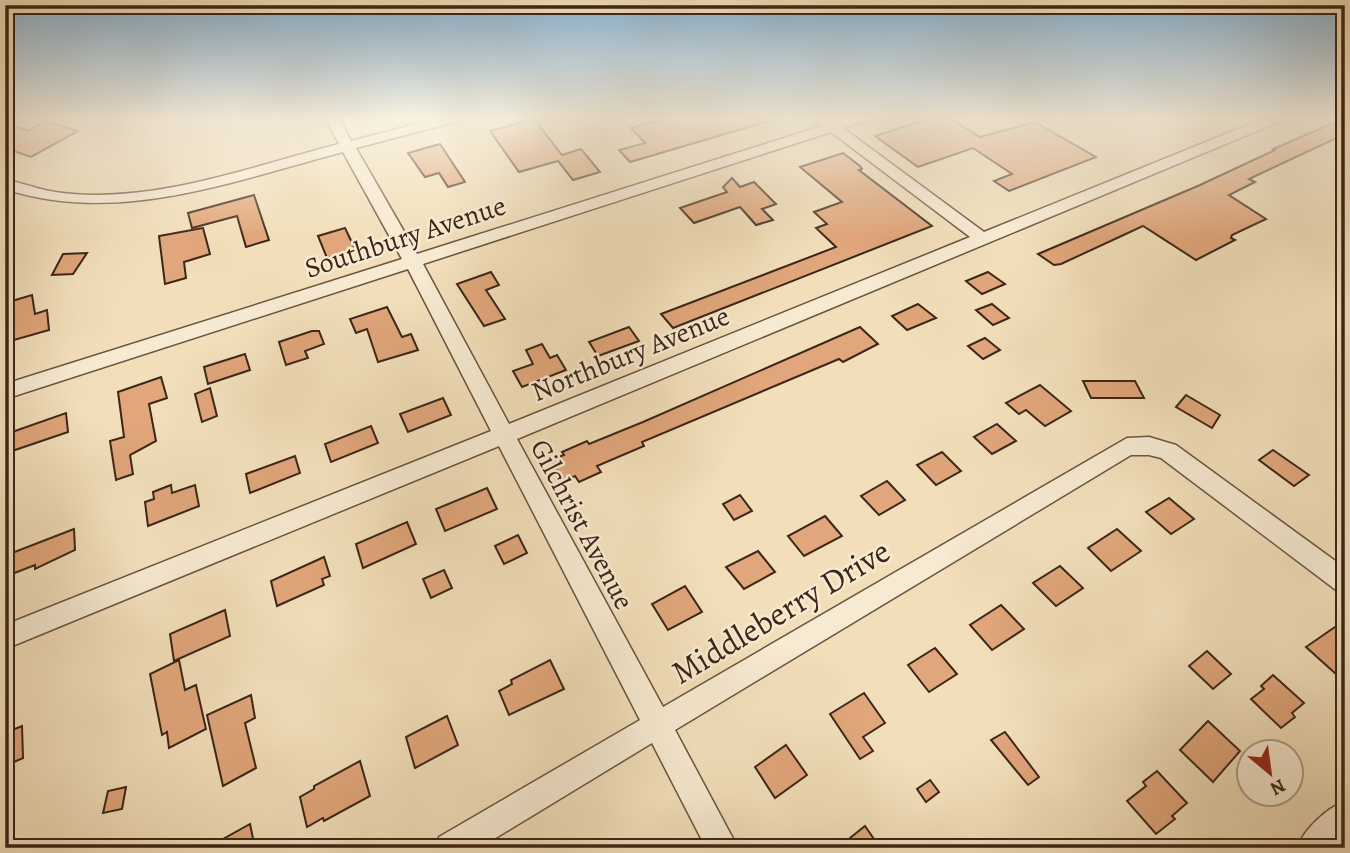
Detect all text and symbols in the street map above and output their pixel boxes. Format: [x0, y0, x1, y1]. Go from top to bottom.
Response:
street label: Southbury Avenue [300, 187, 511, 287]
street label: Northbury Avenue [526, 297, 735, 411]
street label: Gilchrist Avenue [521, 433, 643, 616]
street label: Middleberry Drive [662, 528, 898, 695]
north arrow [1234, 738, 1304, 808]
text: N [1265, 772, 1290, 802]

